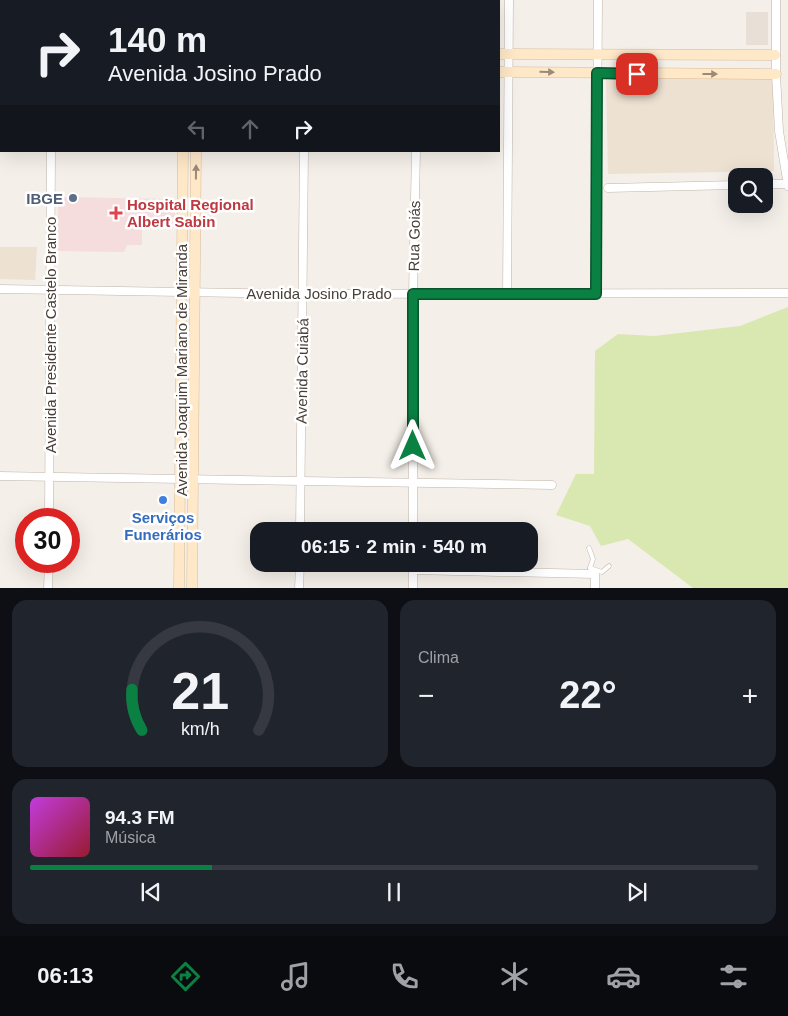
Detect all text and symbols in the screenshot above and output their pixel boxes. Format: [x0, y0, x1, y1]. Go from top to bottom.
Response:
icon: right [25, 20, 90, 85]
text: 140 m [108, 20, 207, 59]
pin [616, 53, 658, 95]
icon: arrive [623, 60, 651, 88]
text: Avenida Josino Prado [108, 61, 322, 86]
one-way arrow [540, 68, 556, 76]
one-way arrow [702, 70, 718, 78]
icon: left [183, 115, 211, 143]
icon: ahead [236, 115, 264, 143]
icon: right [289, 115, 317, 143]
one-way arrow [192, 164, 200, 180]
map controls [728, 168, 773, 213]
button: search [728, 168, 773, 213]
place label: IBGE [26, 190, 63, 207]
marker: IBGE [67, 192, 79, 204]
place label: Hospital Regional Albert Sabin [127, 196, 254, 230]
street label: Rua Goiás [405, 200, 423, 272]
marker: Hospital Regional Albert Sabin [109, 206, 123, 220]
street label: Avenida Presidente Castelo Branco [42, 217, 59, 453]
street label: Avenida Joaquim Mariano de Miranda [173, 243, 190, 496]
street label: Avenida Josino Prado [246, 285, 392, 302]
street label: Avenida Cuiabá [293, 317, 311, 424]
position arrow [386, 419, 438, 471]
marker: Serviços Funerários [157, 494, 169, 506]
speed limit sign: 30 [15, 508, 80, 573]
place label: Serviços Funerários [124, 509, 202, 543]
text: 06:15 · 2 min · 540 m [301, 536, 487, 557]
text: Clima [418, 649, 459, 666]
text: 21 [171, 662, 229, 720]
text: 22° [559, 674, 617, 716]
text: − [418, 680, 434, 711]
text: + [742, 680, 758, 711]
text: km/h [181, 719, 219, 739]
text: 94.3 FM [105, 807, 175, 828]
text: Música [105, 829, 156, 846]
icon: previous [137, 878, 165, 906]
icon: pause [380, 878, 408, 906]
icon: next [623, 878, 651, 906]
icon: directions [168, 959, 203, 994]
icon: music [278, 959, 313, 994]
icon: phone [387, 959, 422, 994]
icon: climate [497, 959, 532, 994]
icon: car [606, 959, 641, 994]
icon: filters [716, 959, 751, 994]
text: 06:13 [37, 963, 94, 988]

